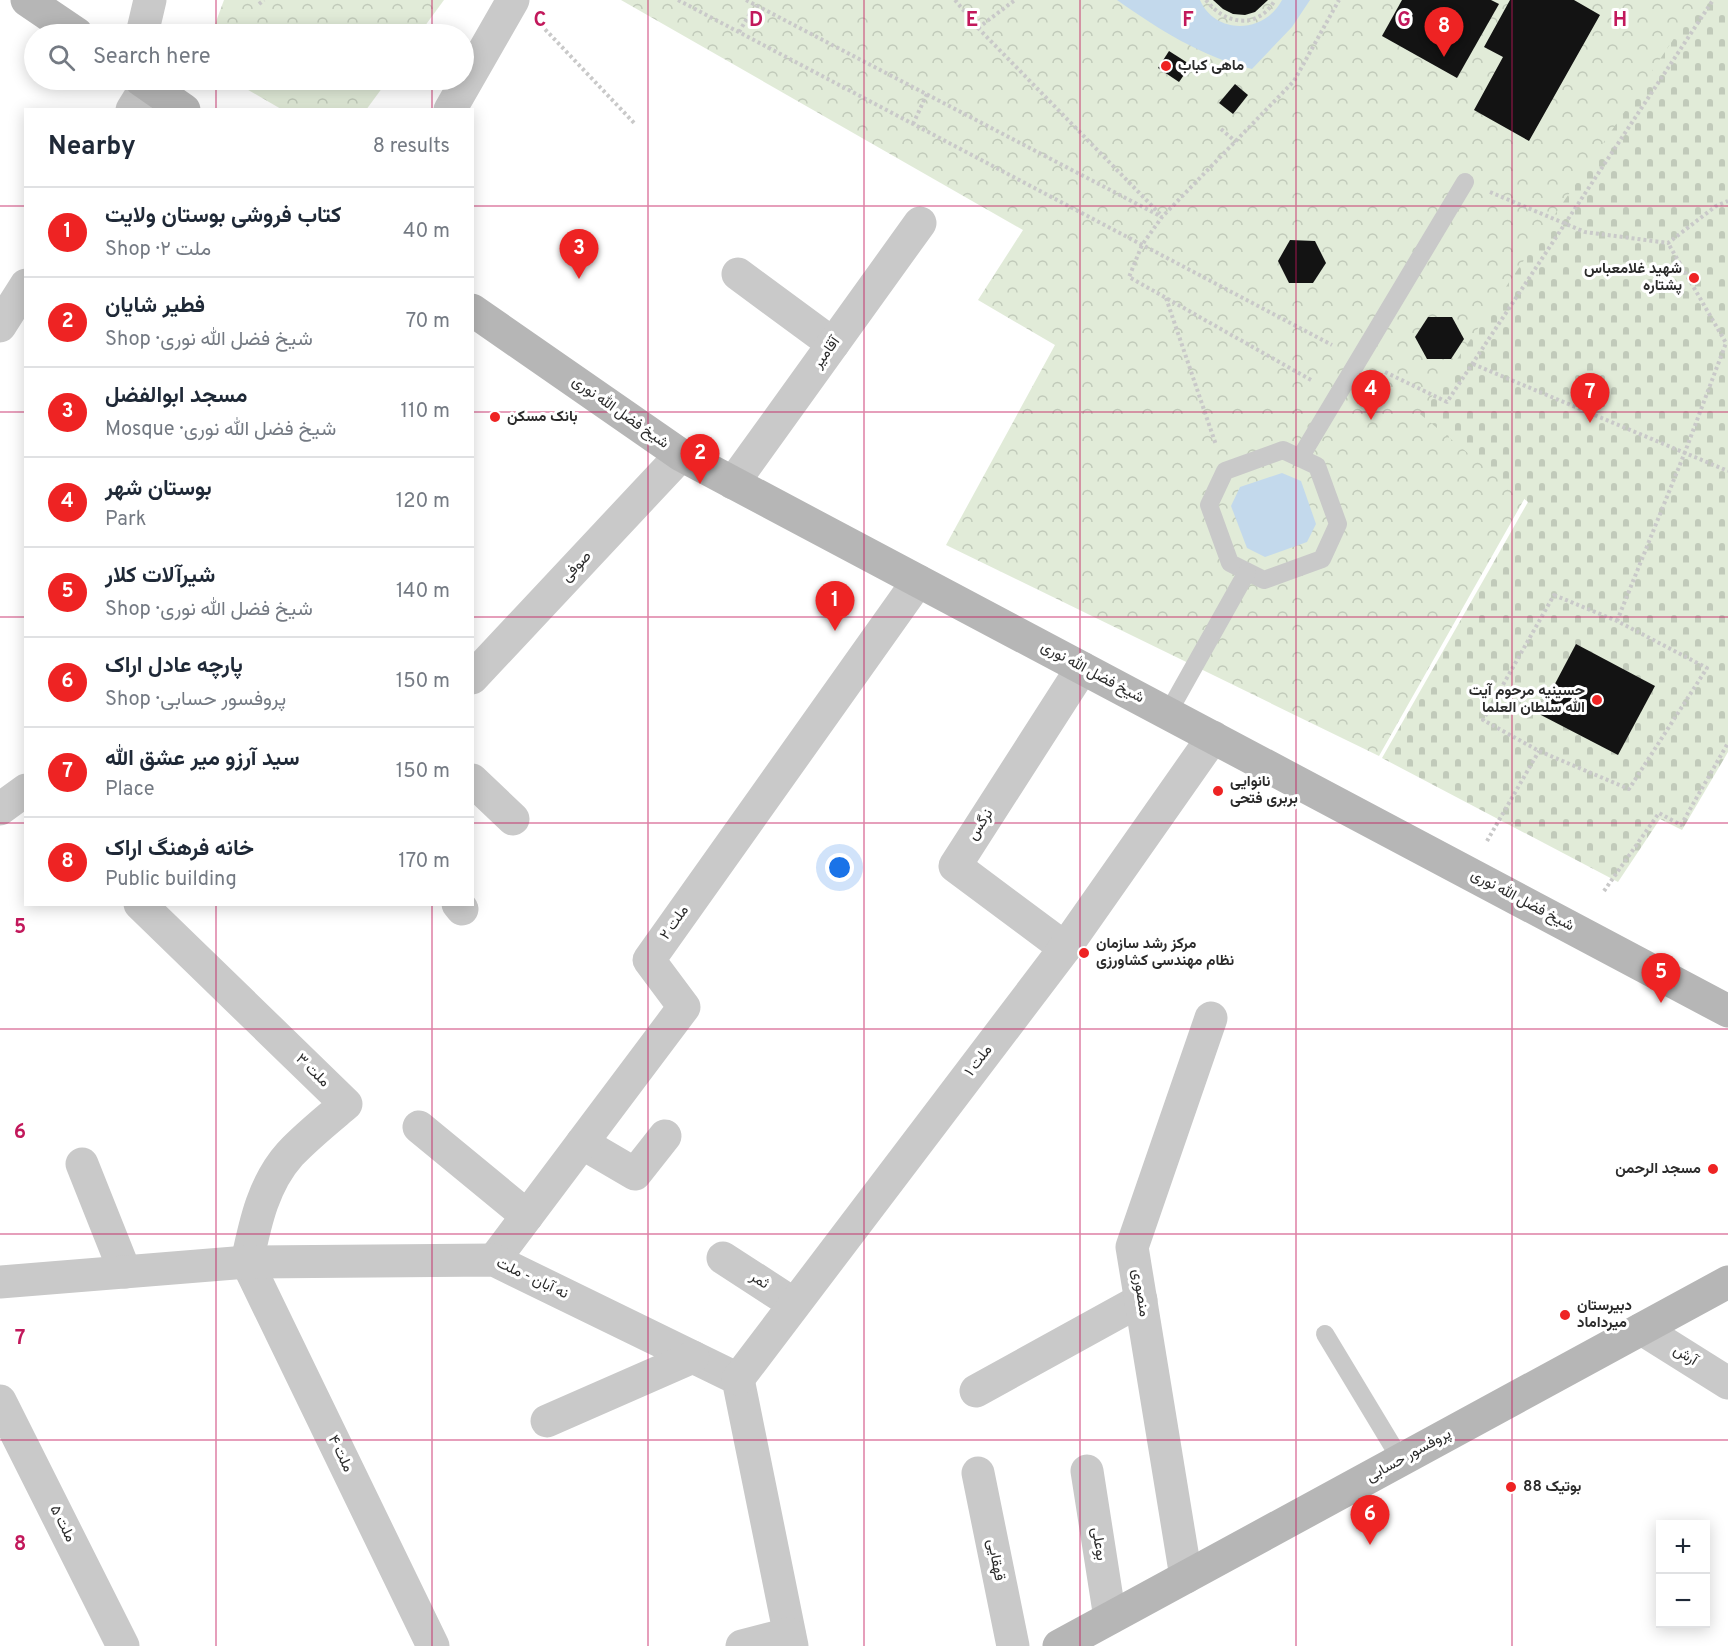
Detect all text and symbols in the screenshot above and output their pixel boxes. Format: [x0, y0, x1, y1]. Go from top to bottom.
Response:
text: C [534, 8, 546, 34]
text: D [749, 8, 763, 34]
text: E [966, 8, 978, 34]
text: F [1182, 8, 1194, 34]
text: G [1397, 8, 1411, 34]
pin: 8 [1424, 8, 1464, 57]
text: H [1613, 8, 1627, 34]
search box [24, 24, 474, 90]
icon: search [45, 41, 78, 74]
text: Search here [93, 44, 211, 71]
place label: ماهی کباب [1178, 57, 1244, 76]
marker: ماهی کباب [1159, 59, 1173, 73]
text: Nearby [48, 131, 136, 164]
text: 8 results [373, 134, 450, 160]
text: کتاب فروشی بوستان ولایت [105, 203, 342, 230]
text: 1 [64, 219, 72, 245]
text: 40 m [403, 219, 450, 245]
pin: 3 [560, 230, 598, 279]
text: Shop · ملت ۲ [105, 237, 211, 263]
place label: شهید غلامعباس پشتاره [1584, 260, 1682, 296]
marker: شهید غلامعباس پشتاره [1687, 271, 1701, 285]
text: فطیر شایان [105, 293, 205, 320]
text: 2 [61, 309, 74, 335]
text: 70 m [406, 309, 450, 335]
text: Shop · شیخ فضل الله نوری [105, 327, 313, 353]
street label: آقامیر [809, 332, 846, 373]
pin: 4 [1352, 370, 1390, 420]
street label: شیخ فضل الله نوری [568, 372, 673, 454]
pin: 7 [1570, 374, 1610, 423]
text: مسجد ابوالفضل [105, 383, 247, 410]
text: 3 [62, 399, 74, 425]
text: 110 m [401, 399, 450, 425]
place label: بانک مسکن [507, 408, 578, 427]
marker: بانک مسکن [488, 410, 502, 424]
text: Mosque · شیخ فضل الله نوری [105, 417, 336, 443]
pin: 2 [680, 434, 720, 484]
text: بوستان شهر [105, 476, 212, 503]
text: 4 [61, 489, 74, 515]
text: 120 m [396, 489, 450, 515]
text: Park [105, 507, 146, 533]
street label: صوفی [558, 547, 596, 587]
text: شیرآلات کلار [105, 563, 215, 590]
text: 5 [61, 579, 74, 605]
text: 140 m [396, 579, 450, 605]
pin: 1 [816, 582, 854, 631]
text: Shop · شیخ فضل الله نوری [105, 597, 313, 623]
street label: شیخ فضل الله نوری [1037, 637, 1148, 708]
text: پارچه عادل اراک [105, 653, 243, 680]
text: 6 [61, 669, 74, 695]
text: 150 m [396, 669, 450, 695]
place label: حسینیه مرحوم آیت الله سلطان العلما [1469, 682, 1585, 718]
text: Shop · پروفسور حسابی [105, 687, 286, 713]
marker: حسینیه مرحوم آیت الله سلطان العلما [1590, 693, 1604, 707]
text: سید آرزو میر عشق الله [105, 746, 300, 773]
text: 7 [62, 759, 73, 785]
text: 150 m [396, 759, 450, 785]
place label: نانوایی بربری فتحی [1230, 773, 1298, 809]
text: Place [105, 777, 155, 803]
marker: نانوایی بربری فتحی [1211, 784, 1225, 798]
street label: نرگس [964, 806, 998, 844]
text: خانه فرهنگ اراک [105, 836, 254, 863]
text: 8 [61, 849, 74, 875]
text: 170 m [398, 849, 450, 875]
your location [825, 853, 854, 882]
street label: شیخ فضل الله نوری [1467, 865, 1578, 936]
text: Public building [105, 867, 237, 893]
street label: ملت ۲ [656, 902, 694, 944]
text: 5 [14, 915, 26, 941]
place label: مرکز رشد سازمان نظام مهندسی کشاورزی [1096, 935, 1234, 971]
marker: مرکز رشد سازمان نظام مهندسی کشاورزی [1077, 946, 1091, 960]
pin: 5 [1642, 954, 1680, 1003]
street label: ملت ۱ [961, 1041, 997, 1081]
street label: ملت ۳ [291, 1050, 333, 1092]
text: 6 [14, 1120, 26, 1146]
place label: مسجد الرحمن [1615, 1160, 1701, 1179]
marker: مسجد الرحمن [1706, 1162, 1720, 1176]
street label: نه آبان - ملت [493, 1254, 571, 1304]
street label: ثمر [745, 1267, 772, 1294]
street label: منصوری [1127, 1268, 1153, 1318]
place label: دبیرستان میرداماد [1577, 1297, 1632, 1333]
marker: دبیرستان میرداماد [1558, 1308, 1572, 1322]
text: 7 [15, 1326, 25, 1352]
street label: آرش [1669, 1341, 1702, 1372]
street label: پروفسور حسابی [1363, 1425, 1455, 1487]
street label: ملت ۴ [323, 1432, 357, 1476]
place label: بوتیک 88 [1523, 1478, 1581, 1497]
marker: بوتیک 88 [1504, 1480, 1518, 1494]
pin: 6 [1350, 1496, 1390, 1545]
street label: ملت ۵ [45, 1502, 79, 1546]
map controls [1656, 1520, 1710, 1628]
button: + [1656, 1520, 1710, 1574]
street label: بوعلی [1086, 1526, 1110, 1562]
text: 8 [14, 1532, 26, 1558]
street label: قهقایی [982, 1537, 1008, 1583]
button: − [1656, 1574, 1710, 1628]

